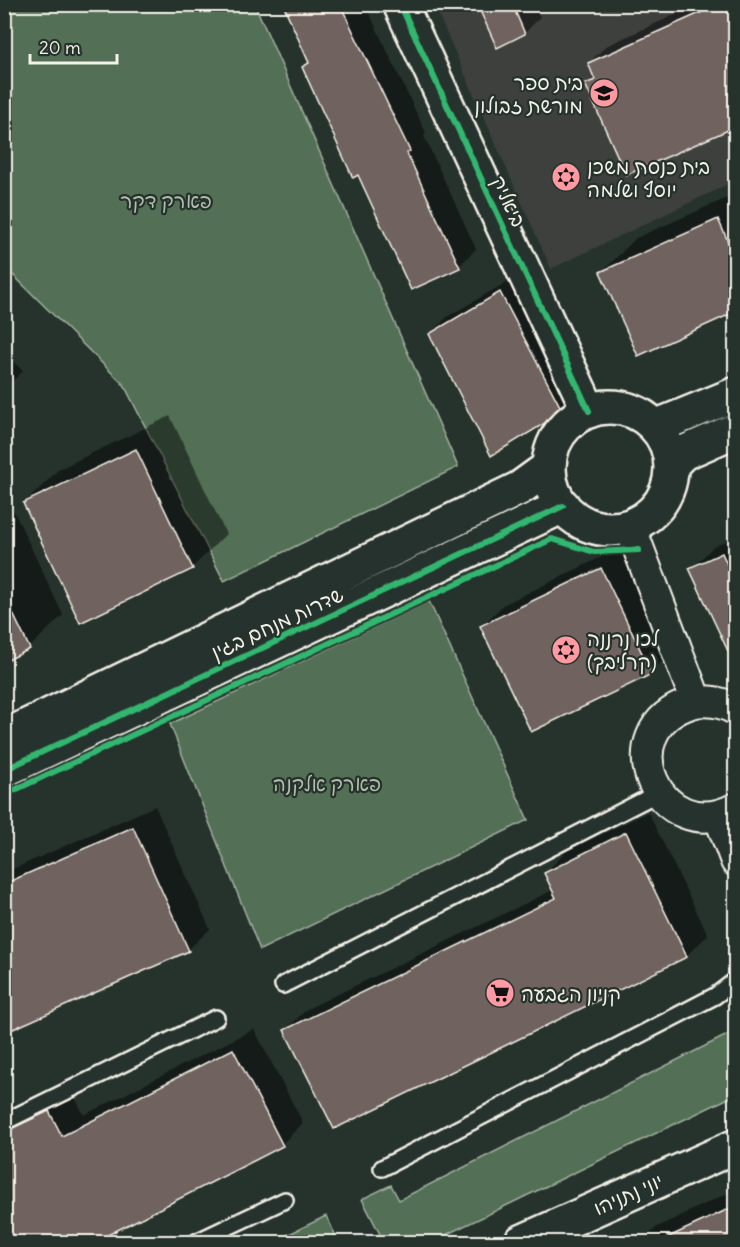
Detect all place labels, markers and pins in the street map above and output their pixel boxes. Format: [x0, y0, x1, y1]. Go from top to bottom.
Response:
place label: בית ספר מורשת זבולון [474, 70, 583, 118]
school or university icon: בית ספר מורשת זבולון [588, 77, 620, 109]
place label: בית כנסת משכן יוסף ושלמה [587, 154, 710, 202]
synagogue icon: בית כנסת משכן יוסף ושלמה [550, 161, 582, 193]
place label: לכו נרננה (קרליבך) [587, 626, 660, 675]
synagogue icon: לכו נרננה (קרליבך) [550, 634, 582, 666]
supermarket icon: קניון הגבעה [484, 977, 516, 1009]
place label: קניון הגבעה [521, 981, 621, 1007]

